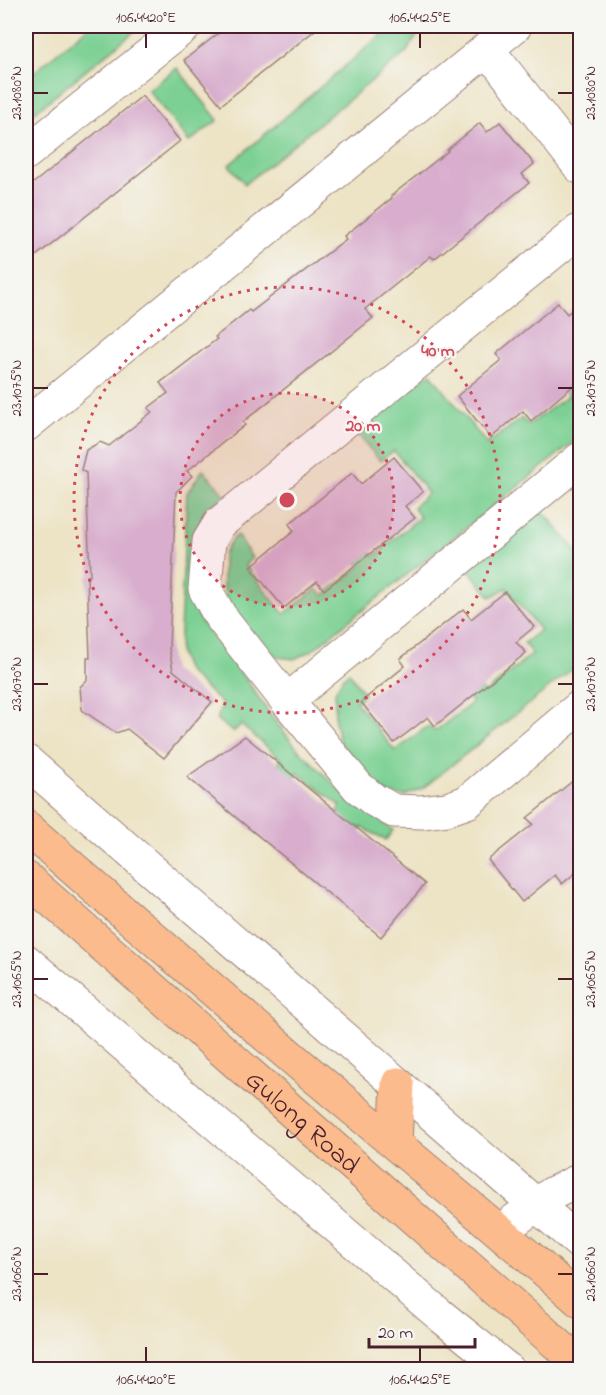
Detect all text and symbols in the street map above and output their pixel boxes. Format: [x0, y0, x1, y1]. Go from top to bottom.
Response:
text: 106.4420°E [116, 7, 176, 29]
text: 106.4425°E [389, 7, 451, 29]
text: 23.1080°N [6, 66, 28, 120]
text: 23.1080°N [580, 66, 602, 120]
text: 40 m [421, 339, 455, 365]
text: 23.1075°N [6, 360, 28, 416]
text: 23.1075°N [580, 360, 602, 416]
text: 20 m [344, 414, 381, 440]
centre of rings [277, 490, 297, 510]
text: 23.1070°N [6, 657, 28, 711]
text: 23.1070°N [580, 657, 602, 711]
text: 23.1065°N [6, 950, 28, 1008]
text: 23.1065°N [580, 950, 602, 1008]
street label: Gulong Road [236, 1062, 368, 1185]
text: 23.1060°N [6, 1246, 28, 1302]
text: 23.1060°N [580, 1246, 602, 1302]
scale bar [369, 1311, 476, 1349]
text: 20 m [378, 1321, 413, 1347]
text: 106.4420°E [116, 1369, 176, 1391]
text: 106.4425°E [389, 1369, 451, 1391]

